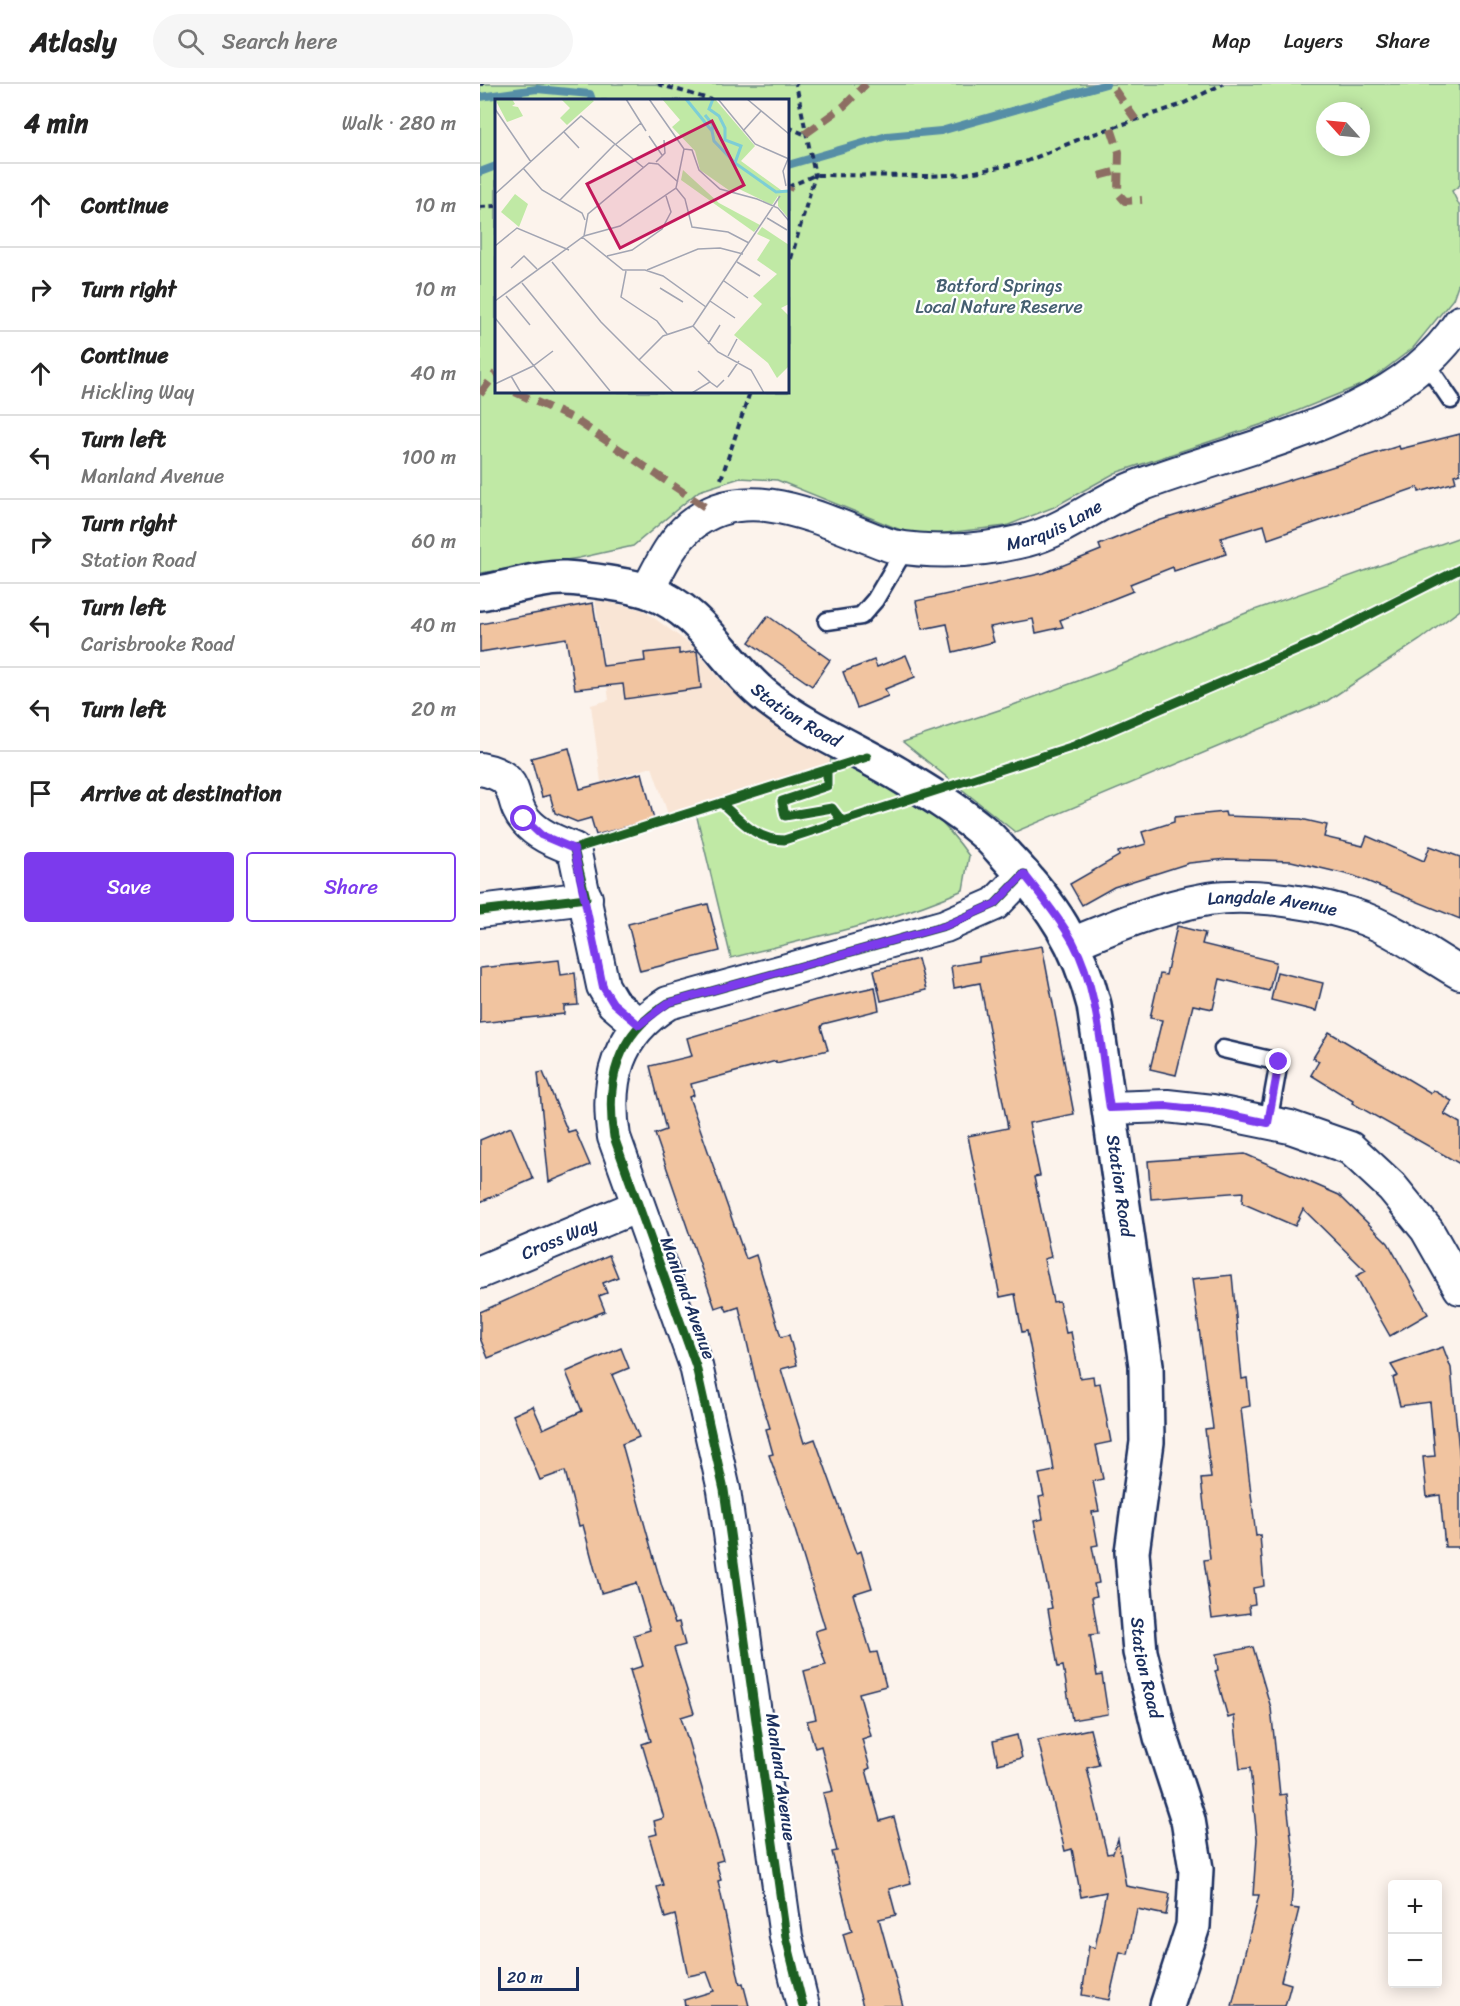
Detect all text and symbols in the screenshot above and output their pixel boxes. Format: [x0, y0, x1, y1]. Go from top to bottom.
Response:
search box [153, 14, 573, 68]
text: Atlasly [30, 17, 117, 66]
text: Search here [222, 22, 338, 61]
text: Map [1212, 22, 1251, 60]
text: Layers [1284, 22, 1343, 60]
text: Share [1376, 22, 1430, 60]
icon: search [174, 25, 207, 58]
inset map [495, 99, 789, 393]
text: 4 min [24, 100, 88, 146]
north arrow [1316, 102, 1370, 156]
text: Walk · 280 m [342, 106, 456, 141]
text: Continue [81, 186, 169, 225]
text: 10 m [414, 188, 456, 223]
icon: ahead [24, 189, 57, 222]
text: Turn right [81, 270, 176, 309]
park label: Batford Springs Local Nature Reserve [915, 270, 1083, 323]
text: 10 m [414, 272, 456, 307]
icon: right [24, 273, 57, 306]
text: Continue [81, 336, 169, 375]
text: 40 m [410, 356, 456, 391]
icon: ahead [24, 357, 57, 390]
text: Hickling Way [81, 375, 194, 410]
text: Turn left [81, 420, 166, 459]
text: 100 m [402, 440, 456, 475]
icon: left [24, 441, 57, 474]
text: Manland Avenue [81, 459, 224, 494]
street label: Marquis Lane [1003, 491, 1109, 560]
text: Turn right [81, 504, 176, 543]
text: 60 m [411, 524, 456, 559]
icon: right [24, 525, 57, 558]
text: Station Road [81, 543, 195, 578]
text: Turn left [81, 588, 166, 627]
text: 40 m [410, 608, 456, 643]
icon: left [24, 609, 57, 642]
text: Carisbrooke Road [81, 627, 234, 662]
street label: Station Road [743, 674, 849, 757]
text: Turn left [81, 690, 166, 729]
text: 20 m [411, 692, 456, 727]
icon: left [24, 693, 57, 726]
text: Arrive at destination [81, 774, 282, 813]
icon: arrive [24, 777, 57, 810]
route start [510, 805, 536, 831]
button: Save [24, 852, 234, 922]
button: Share [246, 852, 456, 922]
street label: Langdale Avenue [1205, 881, 1341, 926]
route end [1265, 1048, 1291, 1074]
street label: Station Road [1097, 1132, 1144, 1241]
street label: Cross Way [516, 1208, 603, 1269]
street label: Manland Avenue [651, 1232, 725, 1364]
street label: Station Road [1121, 1616, 1172, 1723]
street label: Manland Avenue [756, 1711, 806, 1843]
map controls [1388, 1880, 1442, 1988]
button: + [1388, 1880, 1442, 1934]
button: − [1388, 1934, 1442, 1988]
text: 20 m [507, 1963, 543, 1992]
scale bar [498, 1964, 579, 1992]

